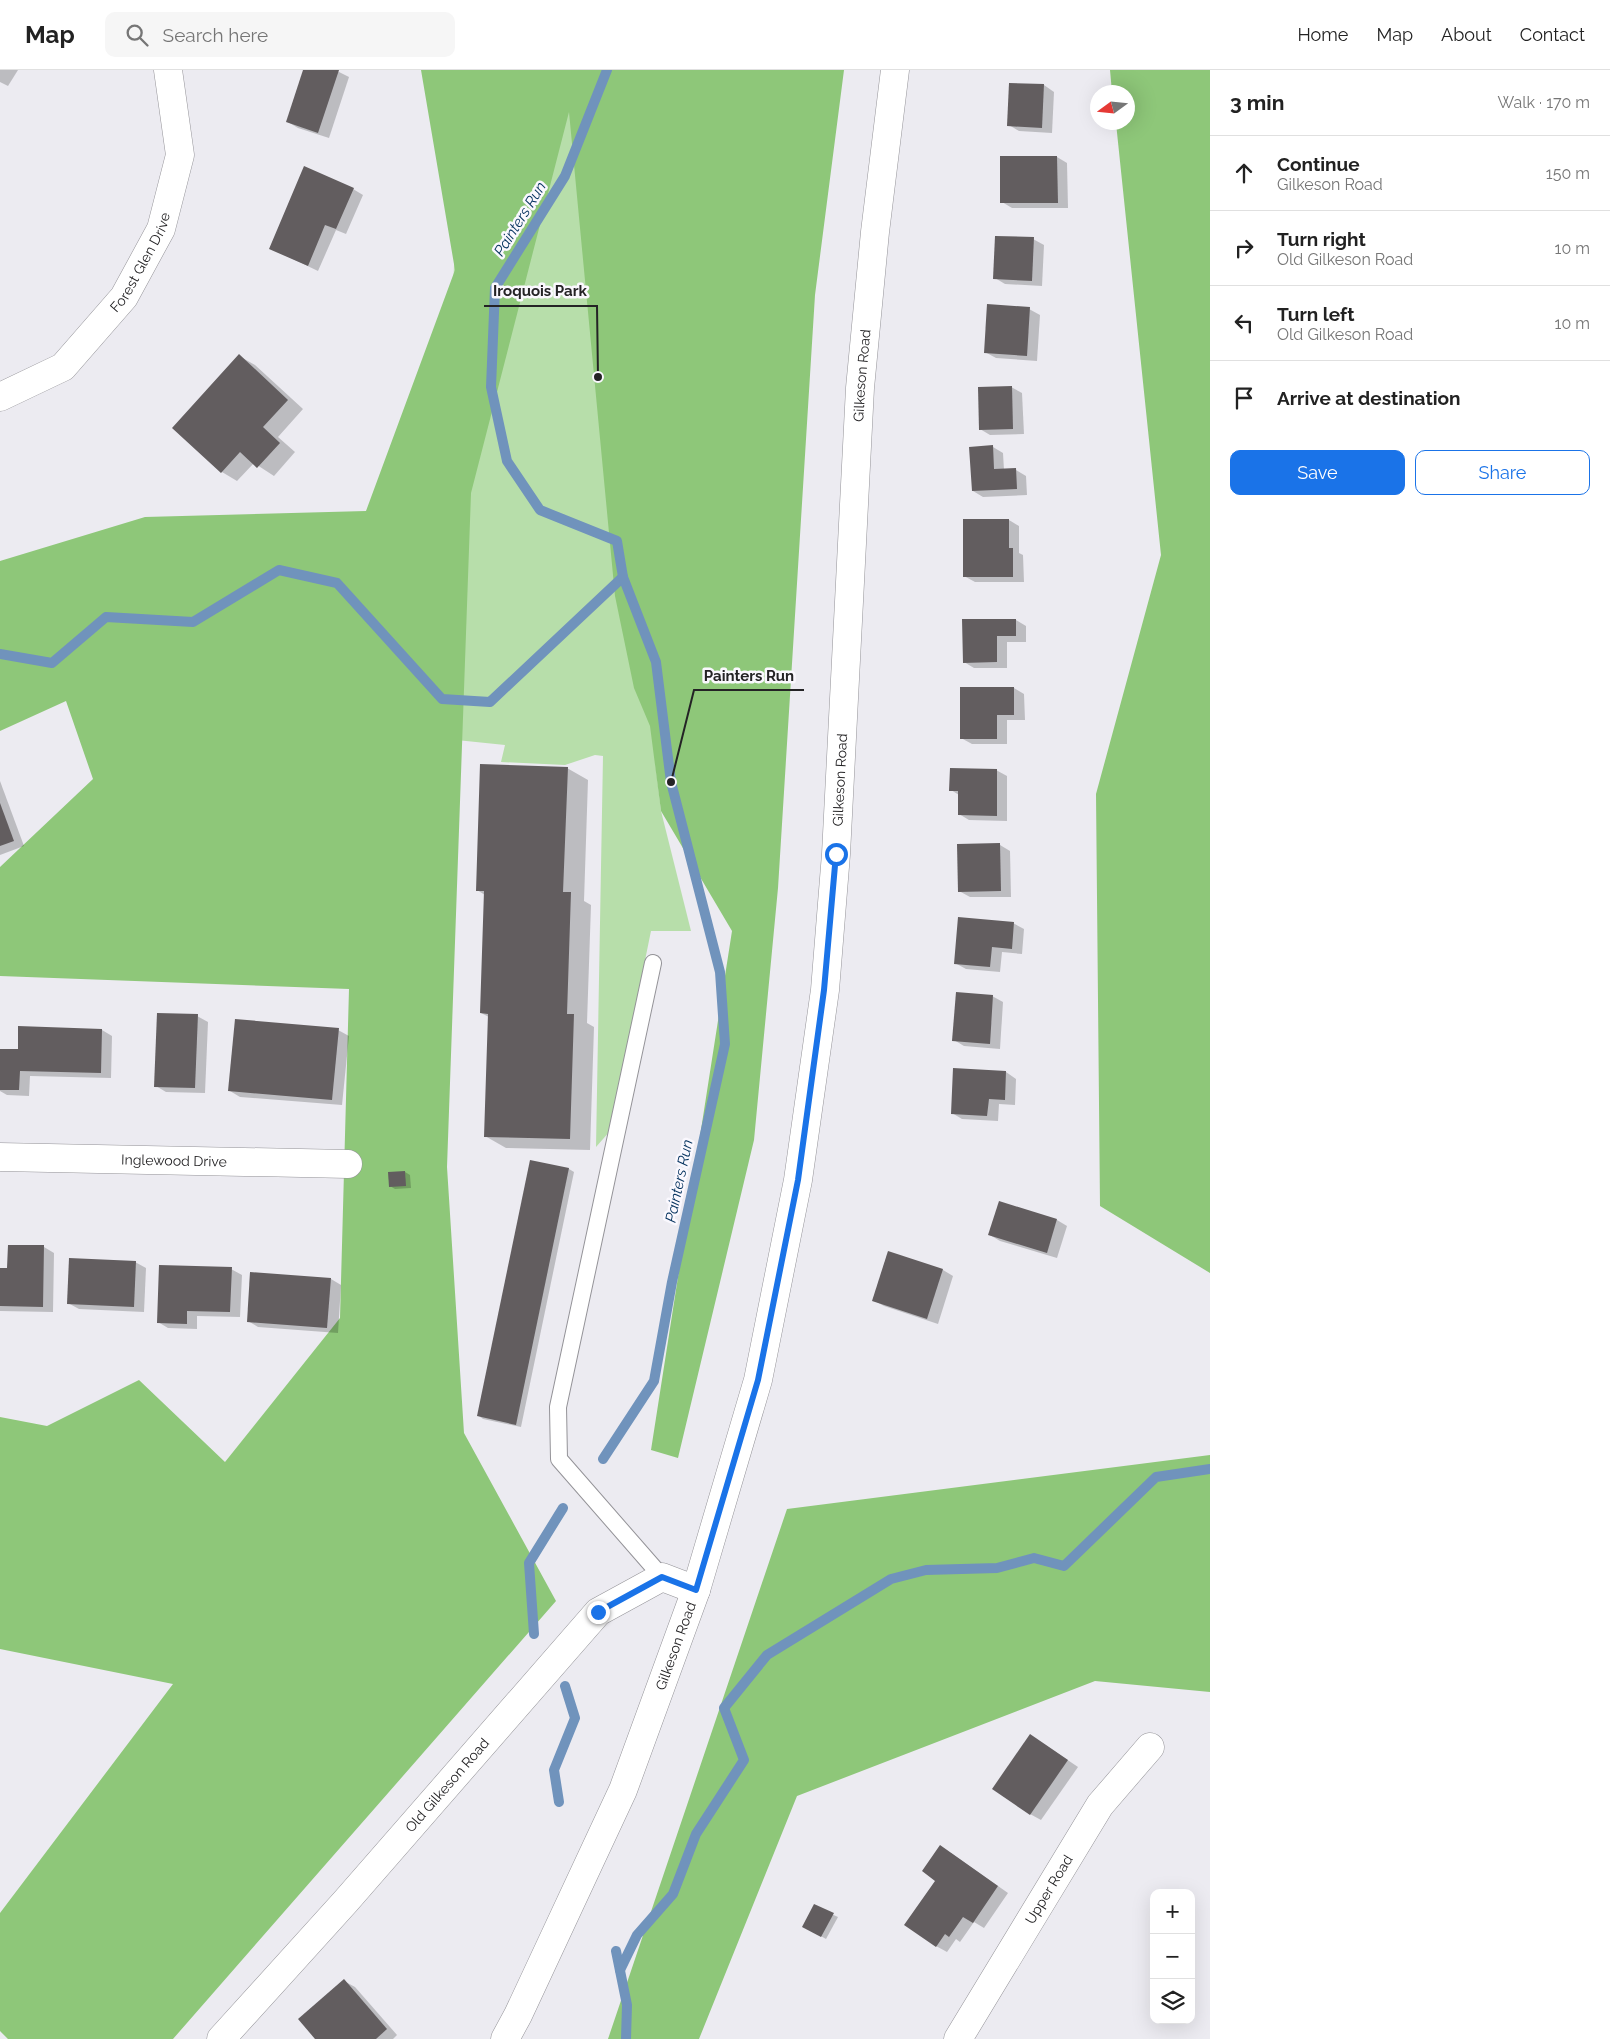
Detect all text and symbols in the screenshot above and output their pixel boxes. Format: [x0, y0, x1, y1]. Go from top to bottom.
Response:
search box [105, 12, 455, 57]
text: Map [25, 20, 75, 49]
icon: search [123, 21, 151, 49]
text: Search here [163, 24, 268, 46]
text: Home [1297, 24, 1348, 45]
text: Map [1376, 24, 1413, 45]
text: About [1441, 24, 1492, 45]
text: Contact [1520, 24, 1585, 45]
north arrow [1090, 85, 1135, 130]
text: 3 min [1230, 90, 1284, 115]
text: Walk · 170 m [1498, 93, 1590, 112]
text: Continue [1277, 153, 1360, 175]
icon: ahead [1230, 159, 1258, 187]
text: 150 m [1546, 164, 1590, 183]
text: Gilkeson Road [1277, 175, 1383, 194]
water label: Painters Run [490, 179, 550, 259]
street label: Forest Glen Drive [107, 211, 173, 315]
text: Turn right [1277, 228, 1366, 250]
icon: right [1230, 234, 1258, 262]
text: 10 m [1555, 239, 1590, 258]
text: Old Gilkeson Road [1277, 250, 1413, 269]
callout: Iroquois Park [484, 276, 597, 306]
text: Iroquois Park [493, 282, 588, 300]
text: Turn left [1277, 303, 1354, 325]
icon: left [1230, 309, 1258, 337]
text: 10 m [1555, 314, 1590, 333]
text: Old Gilkeson Road [1277, 325, 1413, 344]
street label: Gilkeson Road [850, 329, 874, 422]
icon: arrive [1230, 384, 1258, 412]
text: Arrive at destination [1277, 387, 1461, 409]
button: Save [1230, 450, 1405, 495]
button: Share [1415, 450, 1590, 495]
callout: Painters Run [694, 660, 804, 690]
text: Painters Run [704, 667, 794, 685]
street label: Gilkeson Road [829, 733, 850, 827]
route start [825, 843, 848, 866]
water label: Painters Run [661, 1138, 697, 1224]
street label: Inglewood Drive [121, 1151, 227, 1170]
street label: Gilkeson Road [652, 1600, 699, 1692]
route end [587, 1601, 610, 1624]
street label: Old Gilkeson Road [402, 1735, 492, 1835]
street label: Upper Road [1022, 1852, 1076, 1927]
map controls [1150, 1889, 1195, 2024]
button: + [1150, 1889, 1195, 1934]
button: − [1150, 1934, 1195, 1979]
button: layers [1150, 1979, 1195, 2024]

